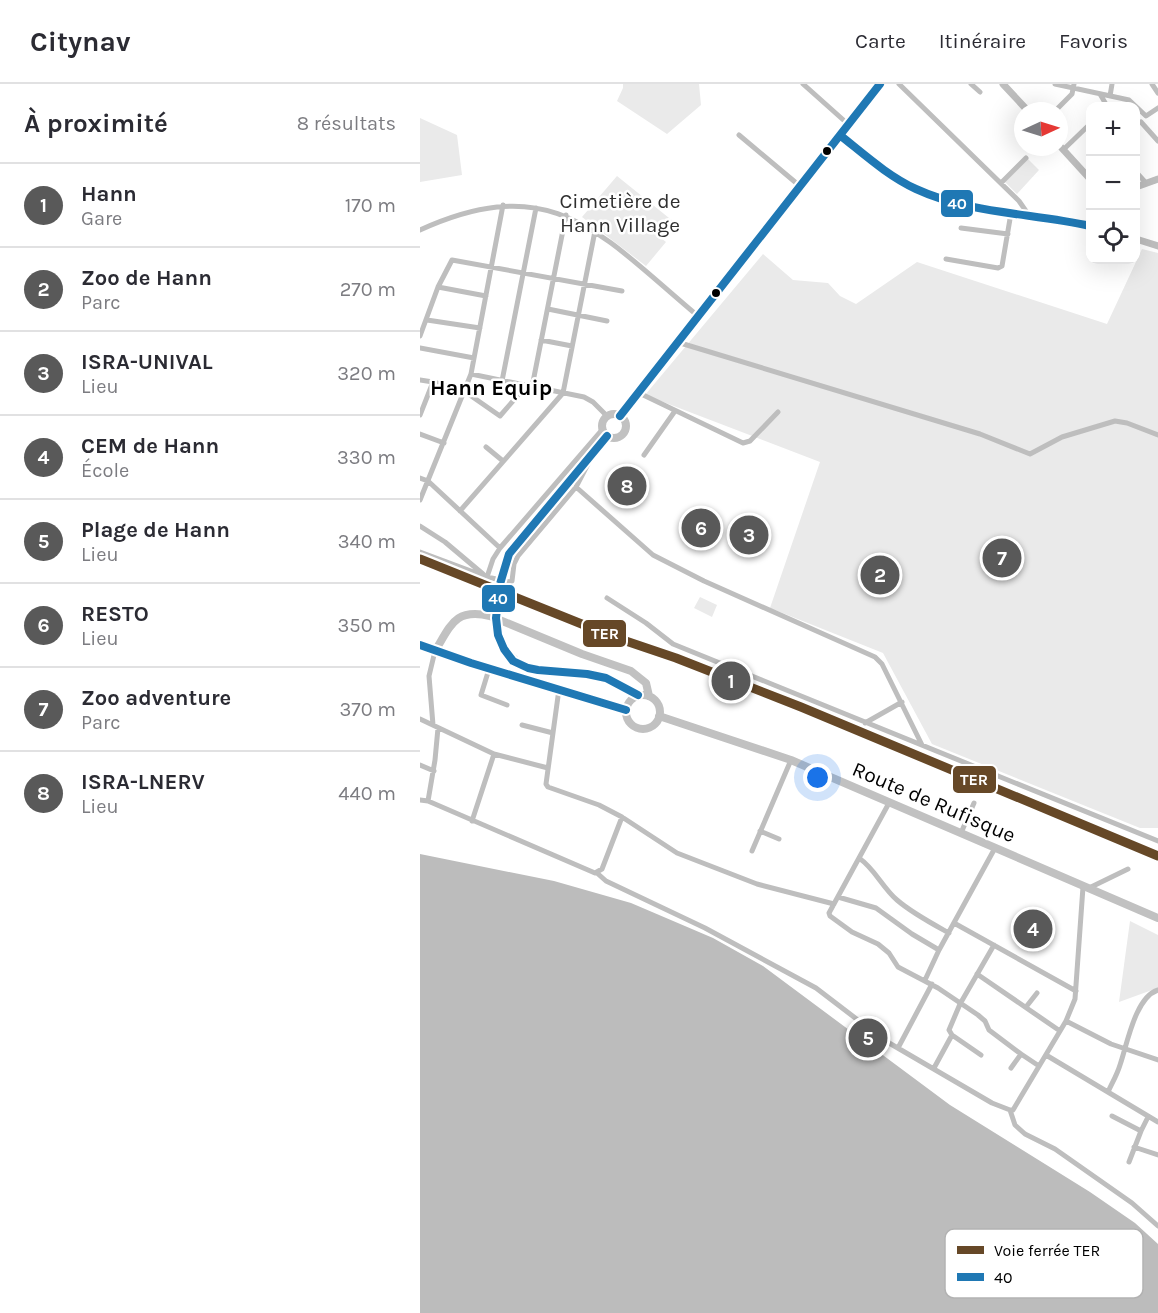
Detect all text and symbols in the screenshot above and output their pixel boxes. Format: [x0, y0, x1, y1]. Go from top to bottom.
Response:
text: Citynav [30, 25, 130, 58]
text: Carte [855, 29, 906, 53]
text: Itinéraire [939, 29, 1026, 53]
text: Favoris [1059, 29, 1128, 53]
north arrow [1014, 102, 1068, 156]
map controls [1086, 102, 1140, 264]
button: + [1086, 102, 1140, 156]
text: À proximité [24, 108, 168, 139]
text: 8 résultats [297, 112, 396, 135]
unlabelled marker [821, 145, 833, 157]
button: − [1086, 156, 1140, 210]
text: Hann [81, 181, 137, 207]
park label: Cimetière de Hann Village [559, 189, 681, 237]
line badge: 40 [940, 189, 974, 218]
text: 1 [40, 194, 47, 217]
text: 170 m [345, 194, 396, 217]
text: 40 [947, 194, 967, 213]
text: Gare [81, 207, 122, 230]
button: locate [1086, 210, 1140, 264]
text: Zoo de Hann [81, 265, 212, 291]
text: 2 [37, 278, 50, 301]
text: 270 m [340, 278, 396, 301]
unlabelled marker [710, 287, 722, 299]
text: Parc [81, 291, 121, 314]
text: ISRA-UNIVAL [81, 349, 213, 375]
text: 3 [37, 362, 50, 385]
text: 320 m [337, 362, 396, 385]
text: Lieu [81, 375, 119, 398]
district label: Hann Equip [430, 375, 552, 401]
text: CEM de Hann [81, 433, 219, 459]
text: 4 [38, 446, 49, 469]
text: 330 m [337, 446, 396, 469]
text: École [81, 459, 129, 482]
pin: 8 [608, 464, 646, 508]
pin: 6 [682, 506, 720, 550]
pin: 3 [730, 512, 768, 558]
text: Plage de Hann [81, 517, 230, 543]
text: 5 [38, 530, 49, 553]
text: 340 m [338, 530, 396, 553]
pin: 7 [982, 536, 1022, 580]
text: Lieu [81, 543, 119, 566]
pin: 2 [860, 552, 900, 598]
line badge: 40 [481, 584, 516, 613]
text: 40 [488, 589, 508, 608]
text: RESTO [81, 601, 149, 627]
text: 6 [37, 614, 50, 637]
text: 350 m [338, 614, 396, 637]
line badge: TER [582, 619, 627, 648]
text: TER [591, 624, 619, 643]
text: Lieu [81, 627, 119, 650]
pin: 1 [712, 658, 750, 704]
text: Zoo adventure [81, 685, 231, 711]
text: 7 [39, 698, 48, 721]
text: 370 m [339, 698, 396, 721]
text: Parc [81, 711, 121, 734]
street label: Route de Rufisque [849, 757, 1019, 847]
your location [803, 763, 832, 792]
line badge: TER [952, 765, 997, 794]
text: ISRA-LNERV [81, 769, 205, 795]
text: TER [960, 770, 988, 789]
text: 8 [37, 782, 50, 805]
text: 440 m [338, 782, 396, 805]
text: Lieu [81, 795, 119, 818]
pin: 4 [1014, 906, 1052, 952]
pin: 5 [848, 1016, 888, 1060]
legend [945, 1229, 1143, 1298]
text: Voie ferrée TER [994, 1241, 1100, 1260]
text: 40 [994, 1268, 1012, 1287]

